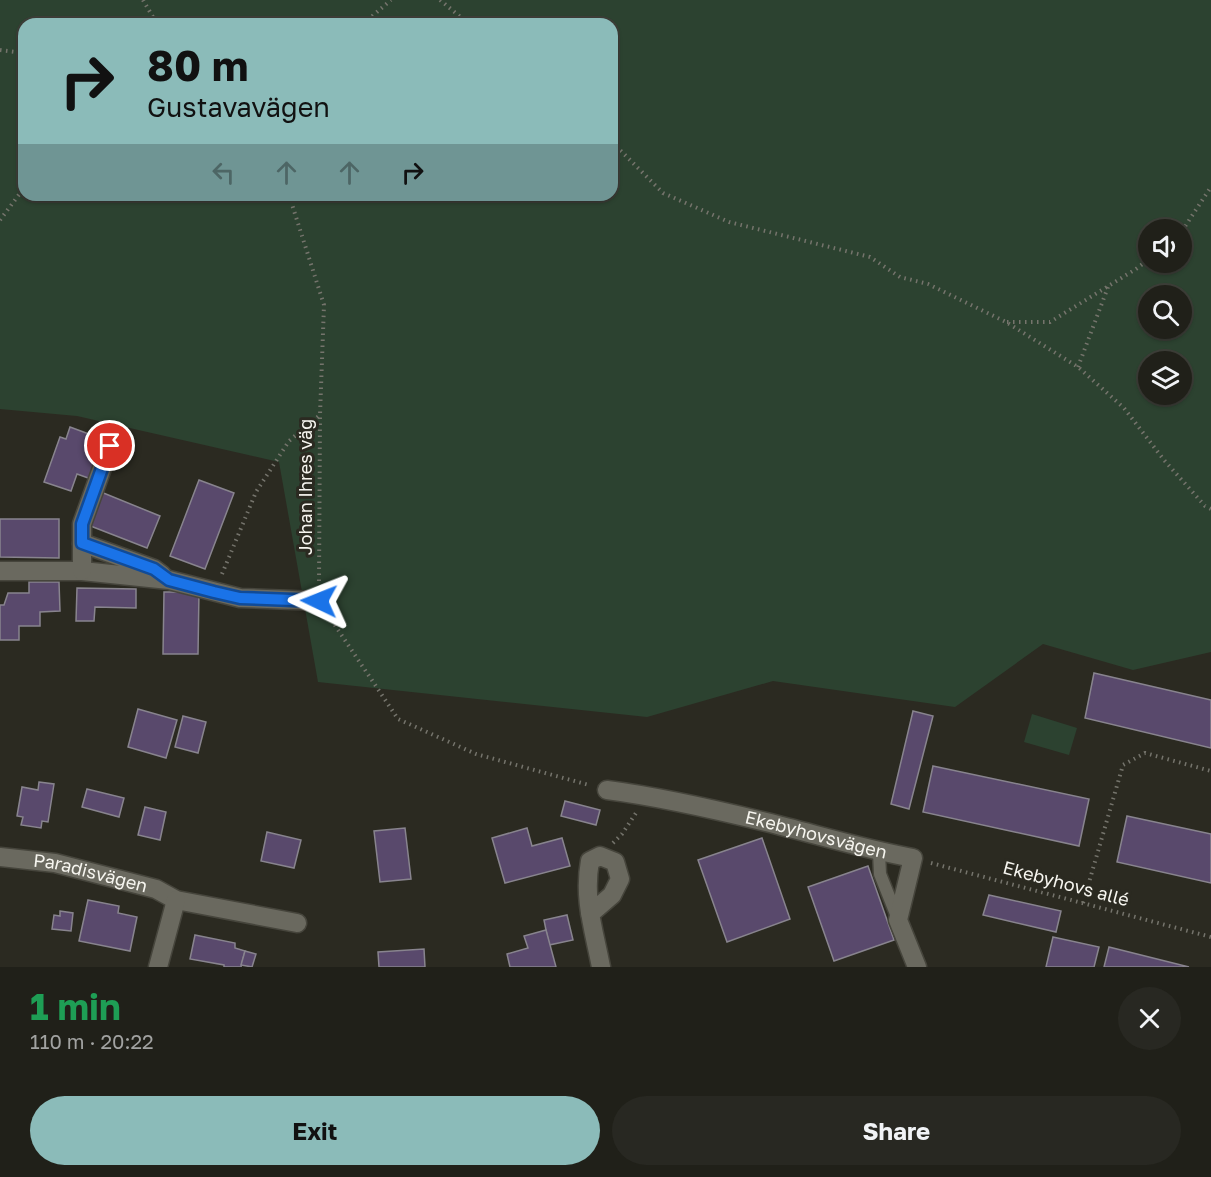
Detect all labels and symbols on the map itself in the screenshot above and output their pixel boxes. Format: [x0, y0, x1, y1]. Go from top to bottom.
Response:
street label: Johan Ihres väg [294, 419, 316, 555]
pin [84, 420, 135, 471]
position arrow [287, 569, 351, 633]
street label: Ekebyhovsvägen [743, 805, 889, 863]
street label: Paradisvägen [32, 849, 150, 896]
street label: Ekebyhovs allé [1001, 856, 1132, 910]

